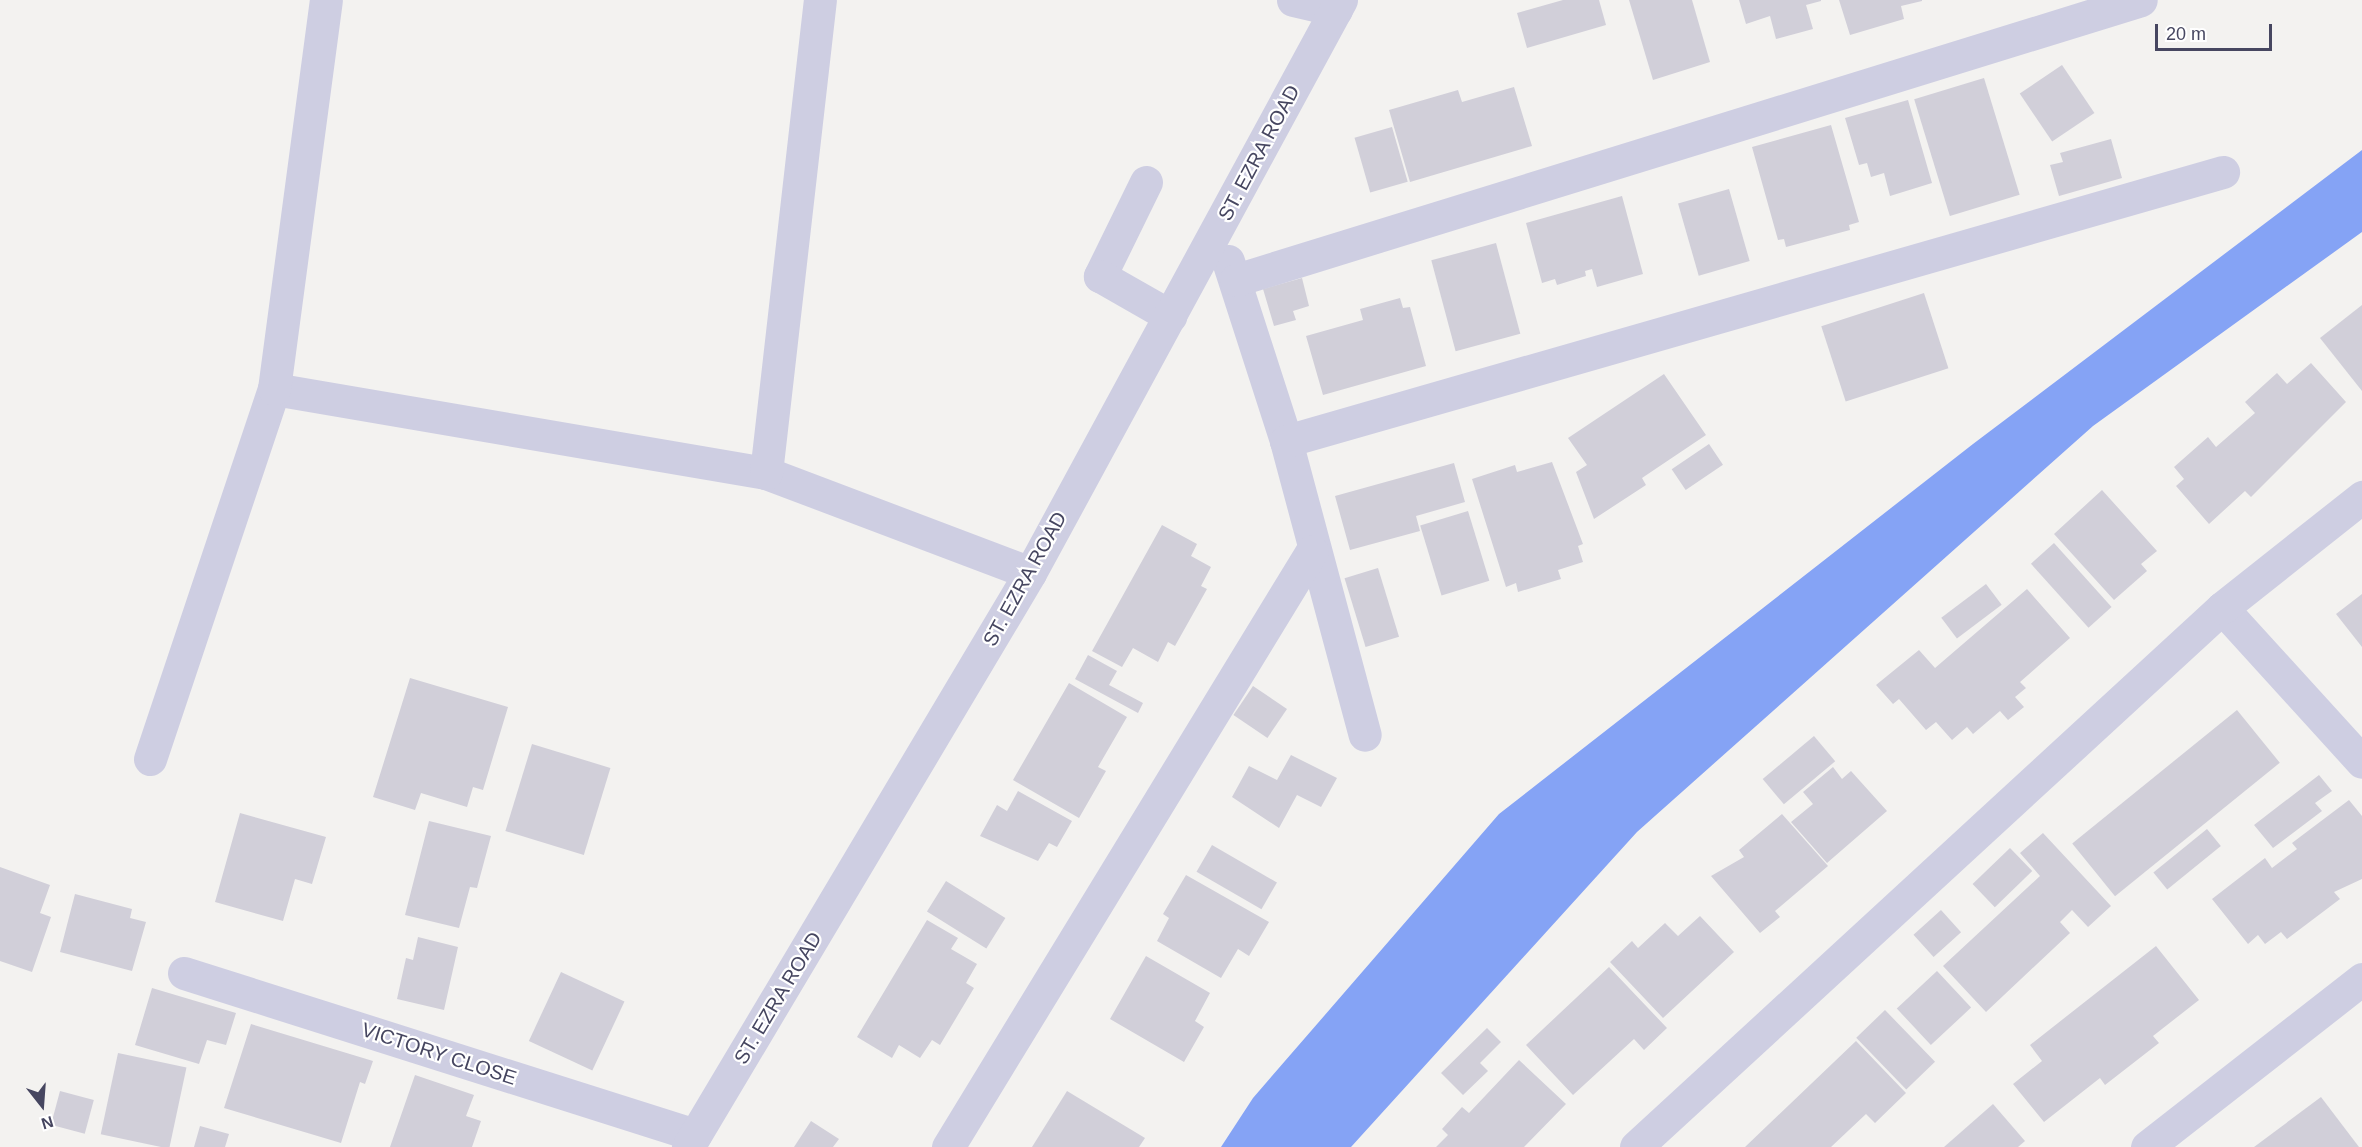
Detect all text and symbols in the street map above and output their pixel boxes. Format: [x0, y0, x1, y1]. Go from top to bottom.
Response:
scale bar [2158, 12, 2275, 50]
text: 20 m [2166, 24, 2206, 44]
street label: ST. EZRA ROAD [1213, 81, 1305, 225]
street label: ST. EZRA ROAD [978, 507, 1072, 651]
street label: ST. EZRA ROAD [729, 927, 827, 1069]
street label: VICTORY CLOSE [358, 1018, 520, 1090]
north arrow [12, 1075, 72, 1135]
text: N [39, 1113, 55, 1133]

